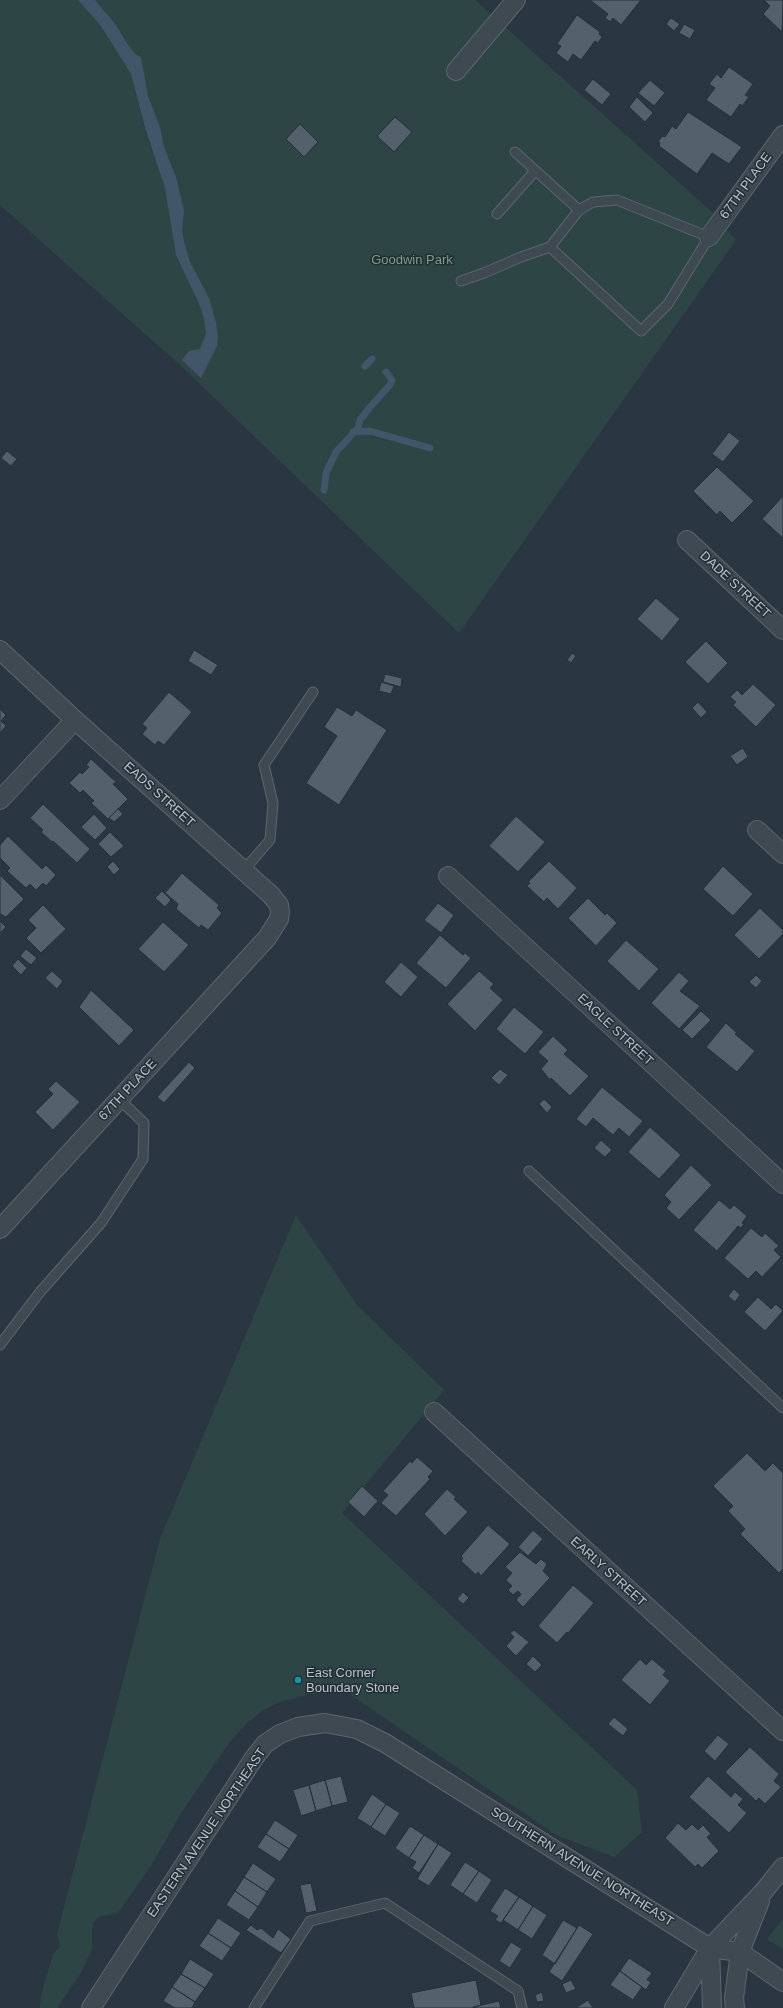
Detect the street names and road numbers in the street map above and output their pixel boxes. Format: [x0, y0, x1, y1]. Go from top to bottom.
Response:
street label: 67TH PLACE [717, 150, 775, 222]
street label: DADE STREET [696, 548, 774, 622]
street label: EADS STREET [120, 759, 198, 831]
street label: EAGLE STREET [574, 991, 656, 1069]
street label: 67TH PLACE [96, 1056, 160, 1124]
street label: EARLY STREET [567, 1534, 649, 1610]
street label: EASTERN AVENUE NORTHEAST [144, 1745, 270, 1921]
street label: SOUTHERN AVENUE NORTHEAST [488, 1804, 676, 1930]

